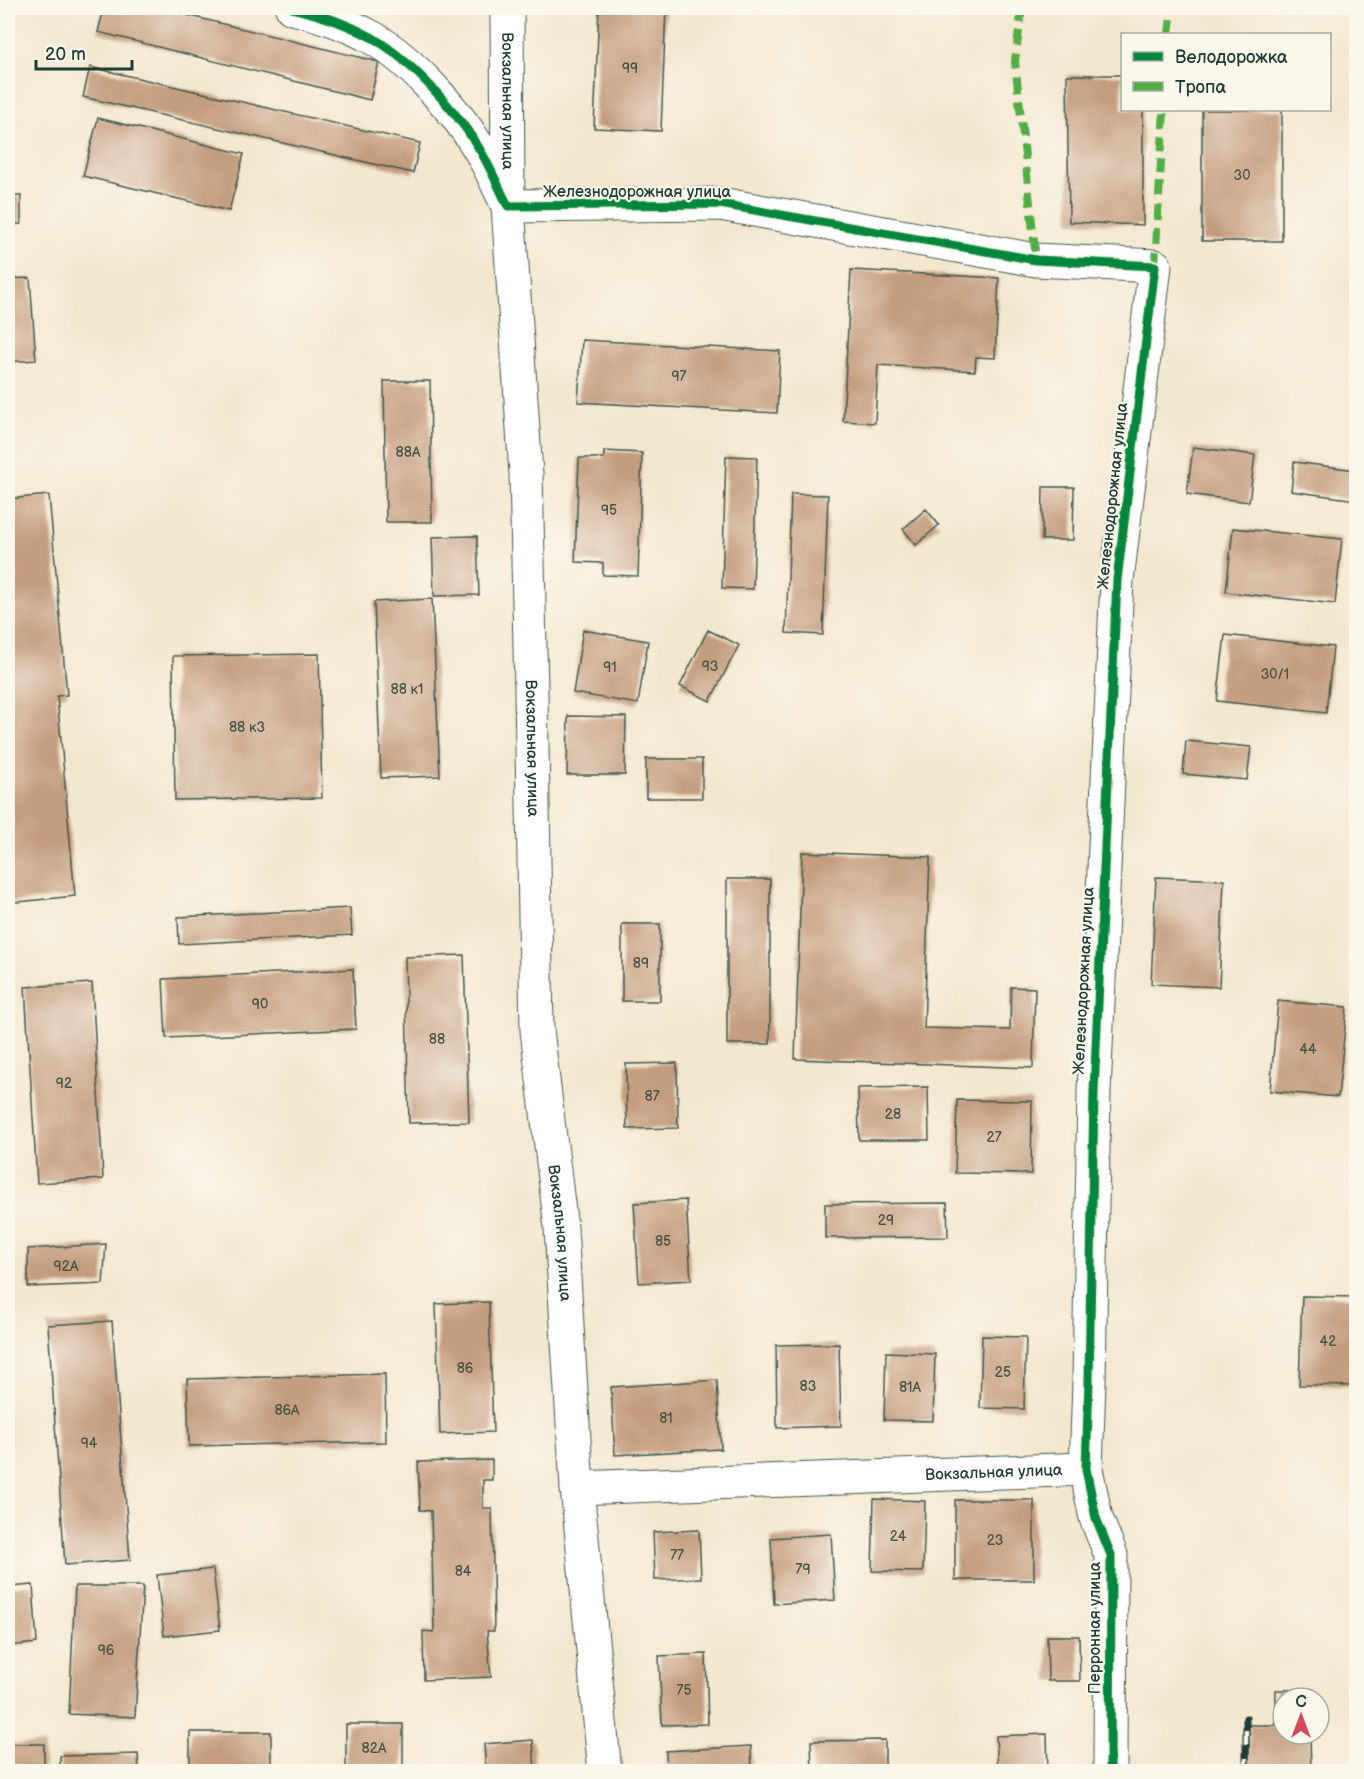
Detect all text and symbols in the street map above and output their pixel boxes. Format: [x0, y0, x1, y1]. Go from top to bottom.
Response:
street label: Вокзальная улица [498, 32, 517, 170]
scale bar [36, 33, 132, 71]
legend [1121, 33, 1331, 111]
text: 20 m [45, 44, 86, 65]
text: Велодорожка [1175, 47, 1288, 68]
house number: 99 [622, 60, 638, 77]
text: Тропа [1175, 77, 1226, 98]
house number: 30 [1234, 167, 1250, 184]
street label: Железнодорожная улица [543, 183, 731, 202]
house number: 97 [672, 368, 687, 385]
street label: Железнодорожная улица [1094, 401, 1132, 590]
house number: 88А [396, 444, 421, 461]
house number: 95 [601, 502, 617, 519]
house number: 93 [702, 658, 718, 675]
house number: 91 [603, 659, 617, 676]
house number: 30/1 [1261, 666, 1289, 683]
street label: Вокзальная улица [521, 679, 543, 818]
house number: 88 к1 [391, 681, 423, 698]
house number: 88 к3 [229, 719, 265, 736]
street label: Железнодорожная улица [1070, 886, 1098, 1075]
house number: 89 [633, 955, 649, 972]
house number: 90 [252, 996, 268, 1013]
house number: 88 [429, 1031, 445, 1048]
house number: 44 [1299, 1041, 1317, 1058]
house number: 92 [56, 1075, 73, 1092]
house number: 87 [644, 1088, 660, 1105]
house number: 28 [885, 1106, 901, 1123]
house number: 27 [986, 1129, 1002, 1146]
street label: Вокзальная улица [544, 1163, 575, 1302]
house number: 29 [878, 1212, 894, 1229]
house number: 85 [655, 1233, 671, 1250]
house number: 92А [54, 1258, 79, 1275]
house number: 42 [1320, 1333, 1337, 1350]
house number: 86 [457, 1360, 474, 1377]
house number: 25 [995, 1364, 1011, 1381]
house number: 83 [800, 1378, 816, 1395]
house number: 81А [899, 1379, 922, 1396]
house number: 86А [274, 1402, 300, 1419]
house number: 81 [659, 1410, 673, 1427]
house number: 94 [81, 1435, 98, 1452]
street label: Вокзальная улица [925, 1460, 1063, 1484]
house number: 24 [890, 1528, 907, 1545]
house number: 23 [987, 1532, 1003, 1549]
house number: 77 [670, 1547, 684, 1564]
house number: 79 [796, 1561, 810, 1578]
street label: Перронная улица [1086, 1561, 1105, 1694]
house number: 84 [455, 1563, 472, 1580]
house number: 96 [98, 1642, 115, 1659]
house number: 75 [677, 1682, 691, 1699]
north arrow [1271, 1686, 1331, 1746]
text: С [1295, 1693, 1307, 1712]
house number: 82А [362, 1740, 387, 1757]

